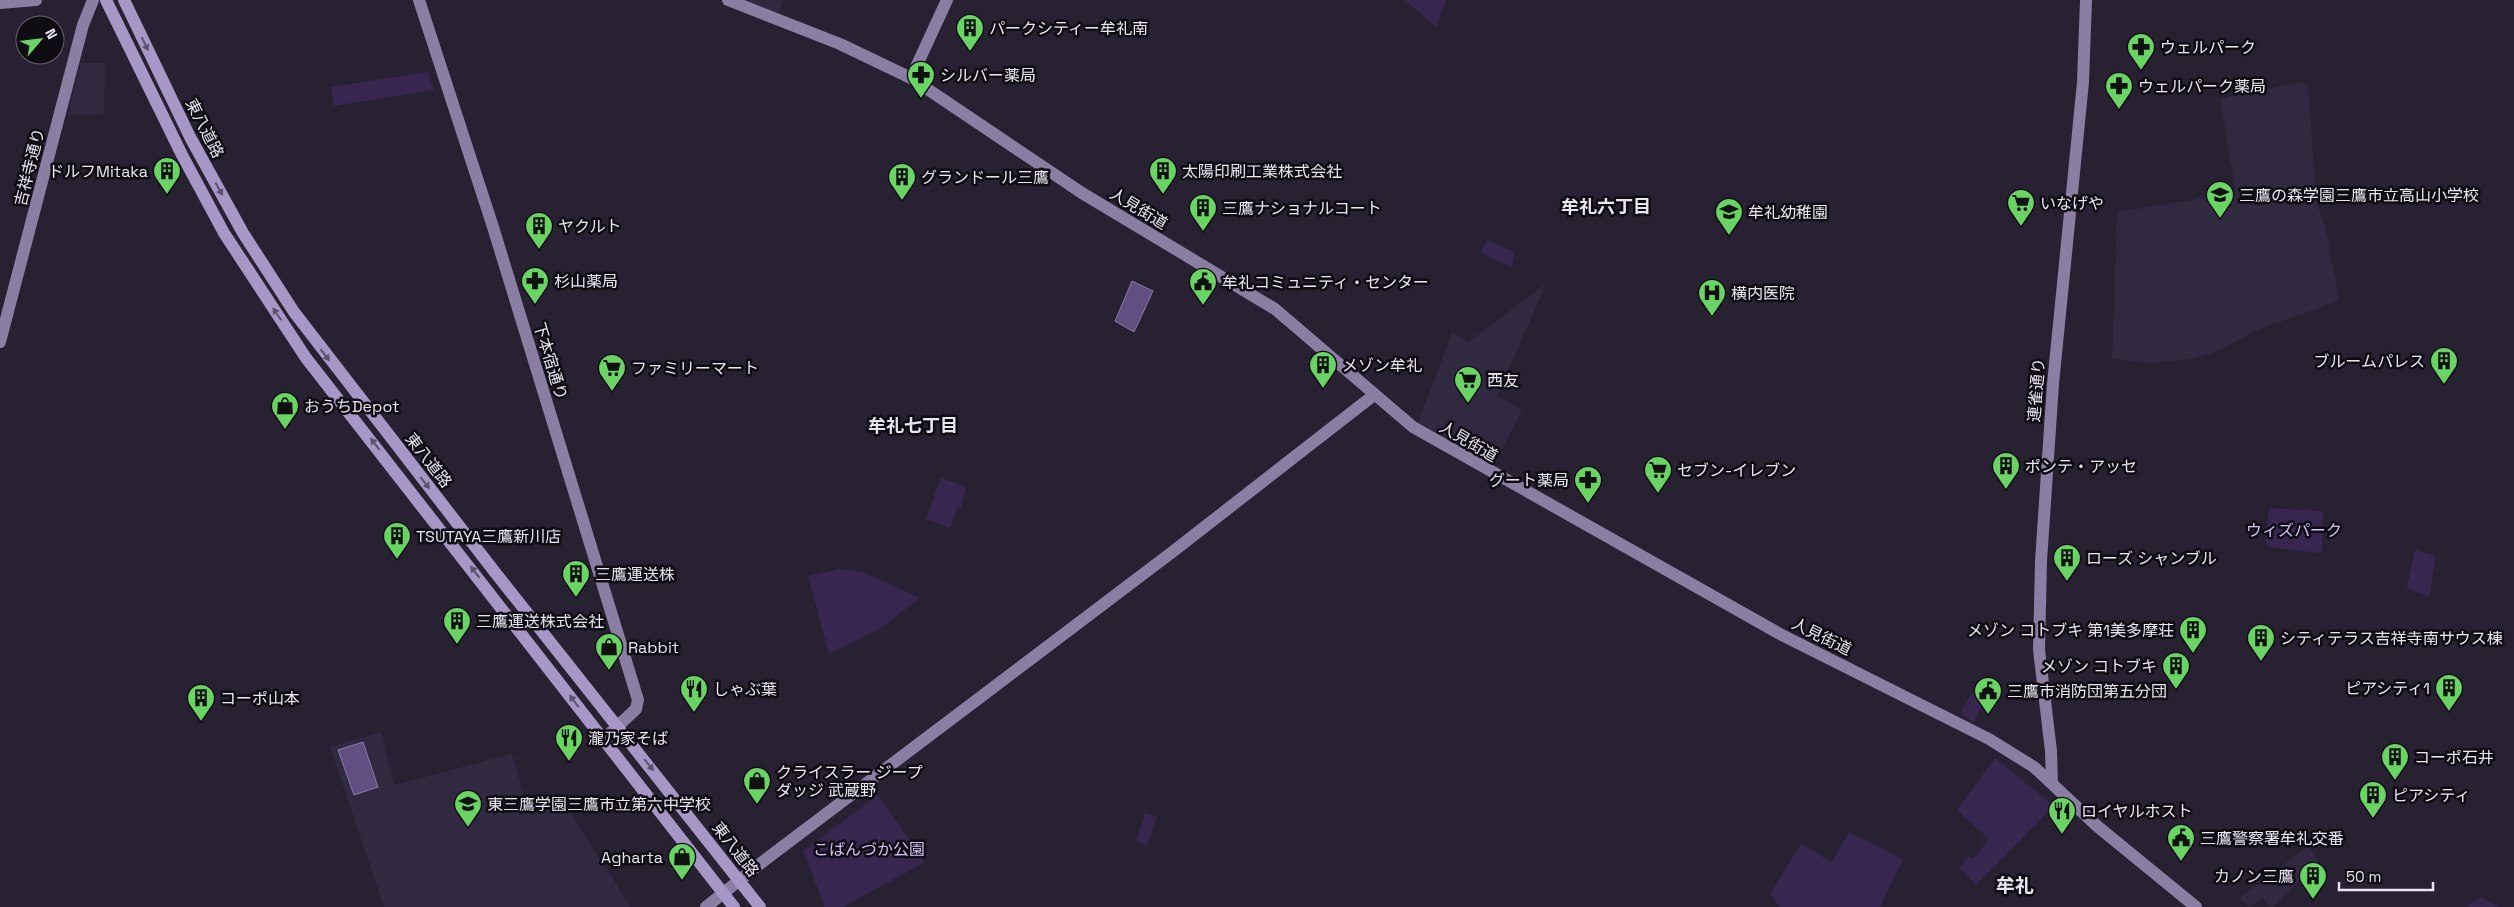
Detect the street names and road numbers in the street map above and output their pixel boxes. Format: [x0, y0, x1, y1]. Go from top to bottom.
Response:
street label: 東八道路 [181, 95, 228, 162]
street label: 吉祥寺通り [10, 126, 49, 208]
street label: 人見街道 [1106, 183, 1172, 234]
street label: 下本宿通り [529, 320, 572, 402]
street label: 連雀通り [2023, 357, 2050, 423]
street label: 人見街道 [1436, 416, 1502, 467]
street label: 東八道路 [401, 429, 457, 492]
street label: 人見街道 [1788, 613, 1855, 660]
street label: 東八道路 [708, 818, 764, 881]

